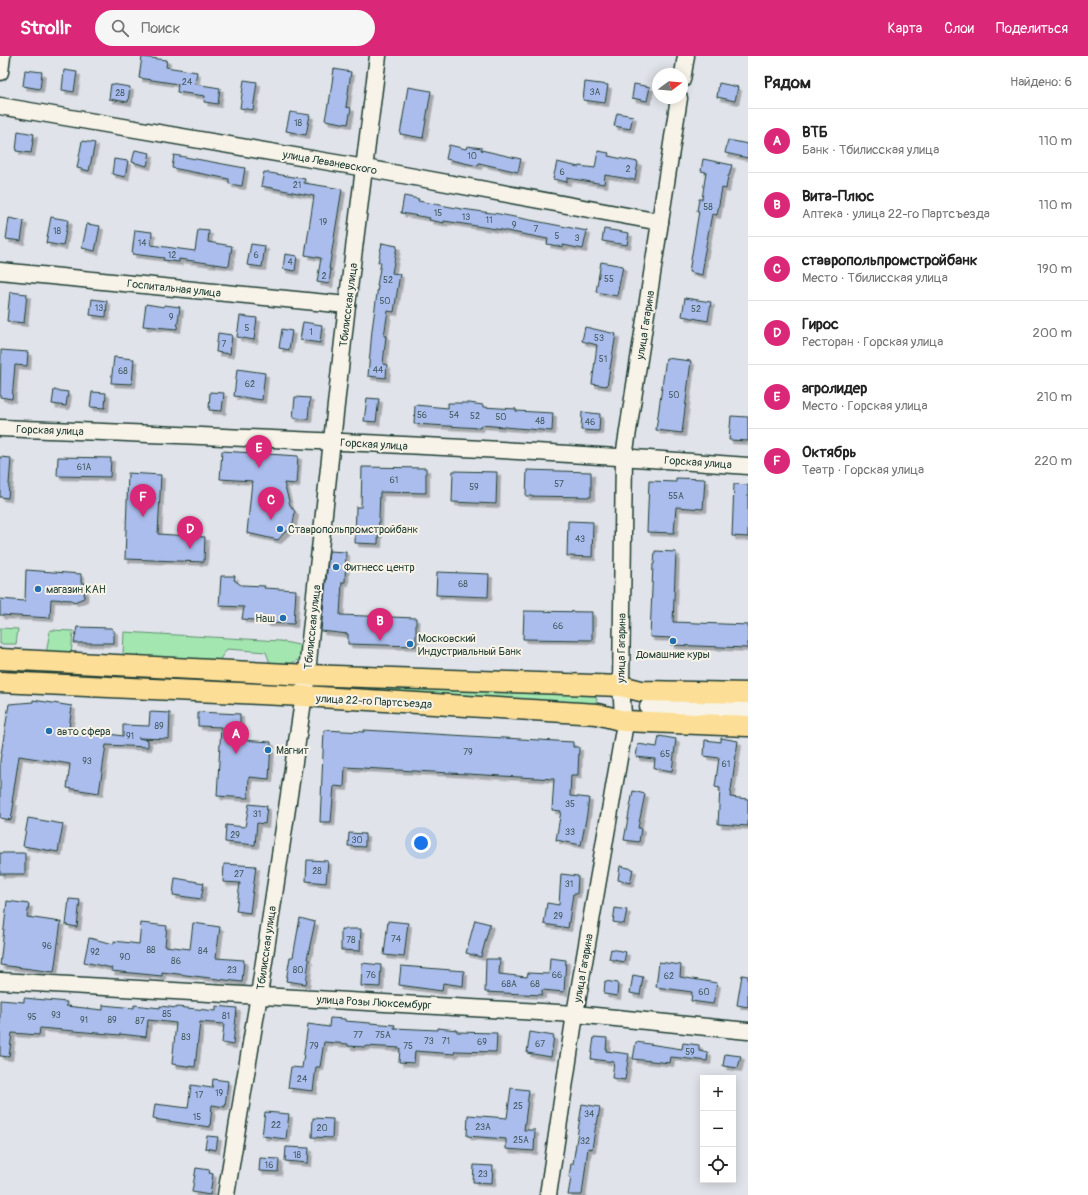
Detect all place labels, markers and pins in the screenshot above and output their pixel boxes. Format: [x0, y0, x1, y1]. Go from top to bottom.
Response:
pin: E [246, 435, 272, 468]
pin: F [130, 484, 156, 517]
pin: C [258, 487, 284, 520]
pin: D [177, 516, 203, 549]
place label: Ставропольпромстройбанк [288, 523, 418, 536]
marker: Ставропольпромстройбанк [275, 524, 285, 534]
place label: Фитнесс центр [344, 561, 415, 574]
marker: Фитнесс центр [331, 562, 341, 572]
place label: магазин КАН [46, 583, 106, 596]
marker: магазин КАН [33, 584, 43, 594]
pin: B [367, 608, 393, 641]
place label: Наш [255, 612, 275, 625]
marker: Наш [278, 613, 288, 623]
place label: Московский Индустриальный Банк [418, 632, 522, 658]
marker: Домашние куры [668, 636, 678, 646]
marker: Московский Индустриальный Банк [405, 639, 415, 649]
place label: Домашние куры [635, 648, 710, 661]
pin: A [223, 721, 249, 754]
place label: авто сфера [57, 725, 110, 738]
marker: авто сфера [44, 726, 54, 736]
place label: Магнит [276, 744, 309, 757]
marker: Магнит [263, 745, 273, 755]

